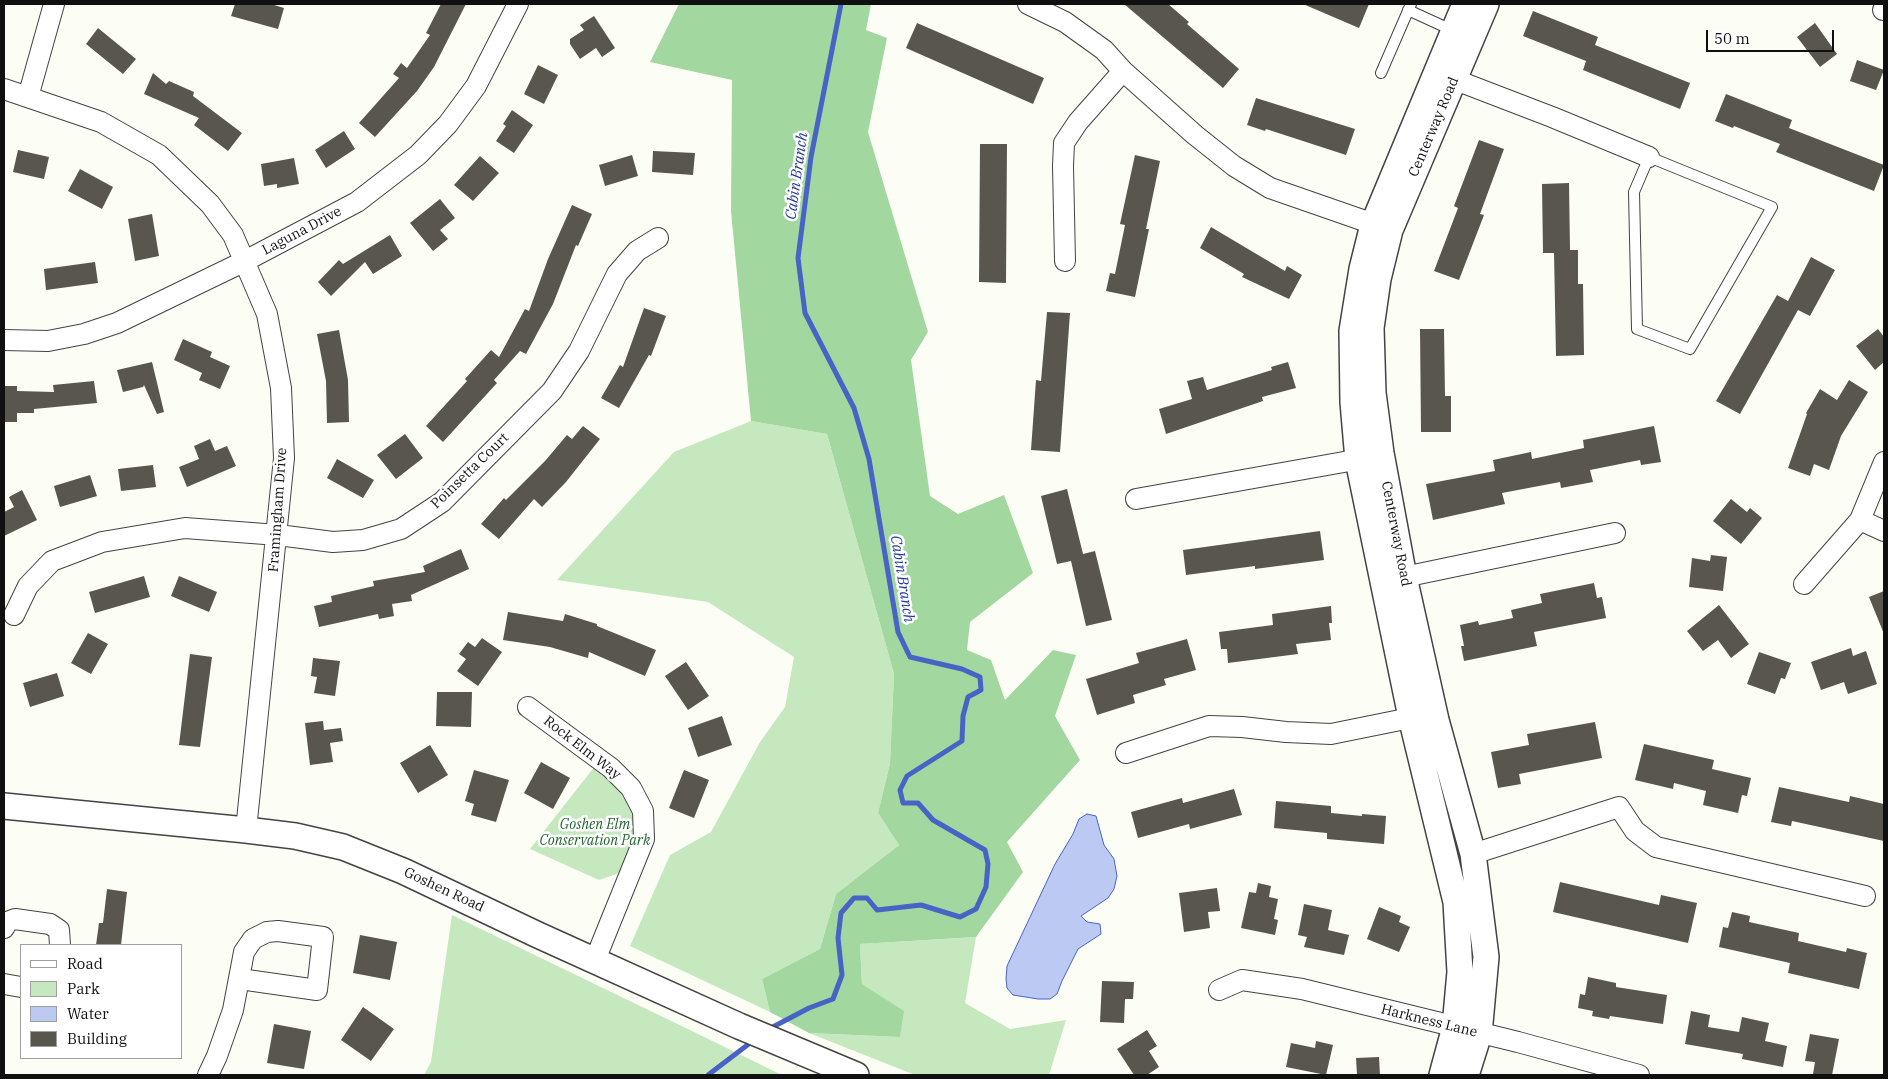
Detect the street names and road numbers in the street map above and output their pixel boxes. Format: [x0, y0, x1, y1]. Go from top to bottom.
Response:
street label: Centerway Road [1405, 75, 1463, 179]
street label: Laguna Drive [259, 203, 345, 259]
street label: Poinsetta Court [428, 430, 512, 512]
street label: Framingham Drive [265, 447, 291, 573]
street label: Centerway Road [1378, 480, 1414, 588]
street label: Rock Elm Way [540, 713, 624, 783]
street label: Goshen Road [401, 864, 487, 916]
street label: Harkness Lane [1379, 1001, 1479, 1041]

